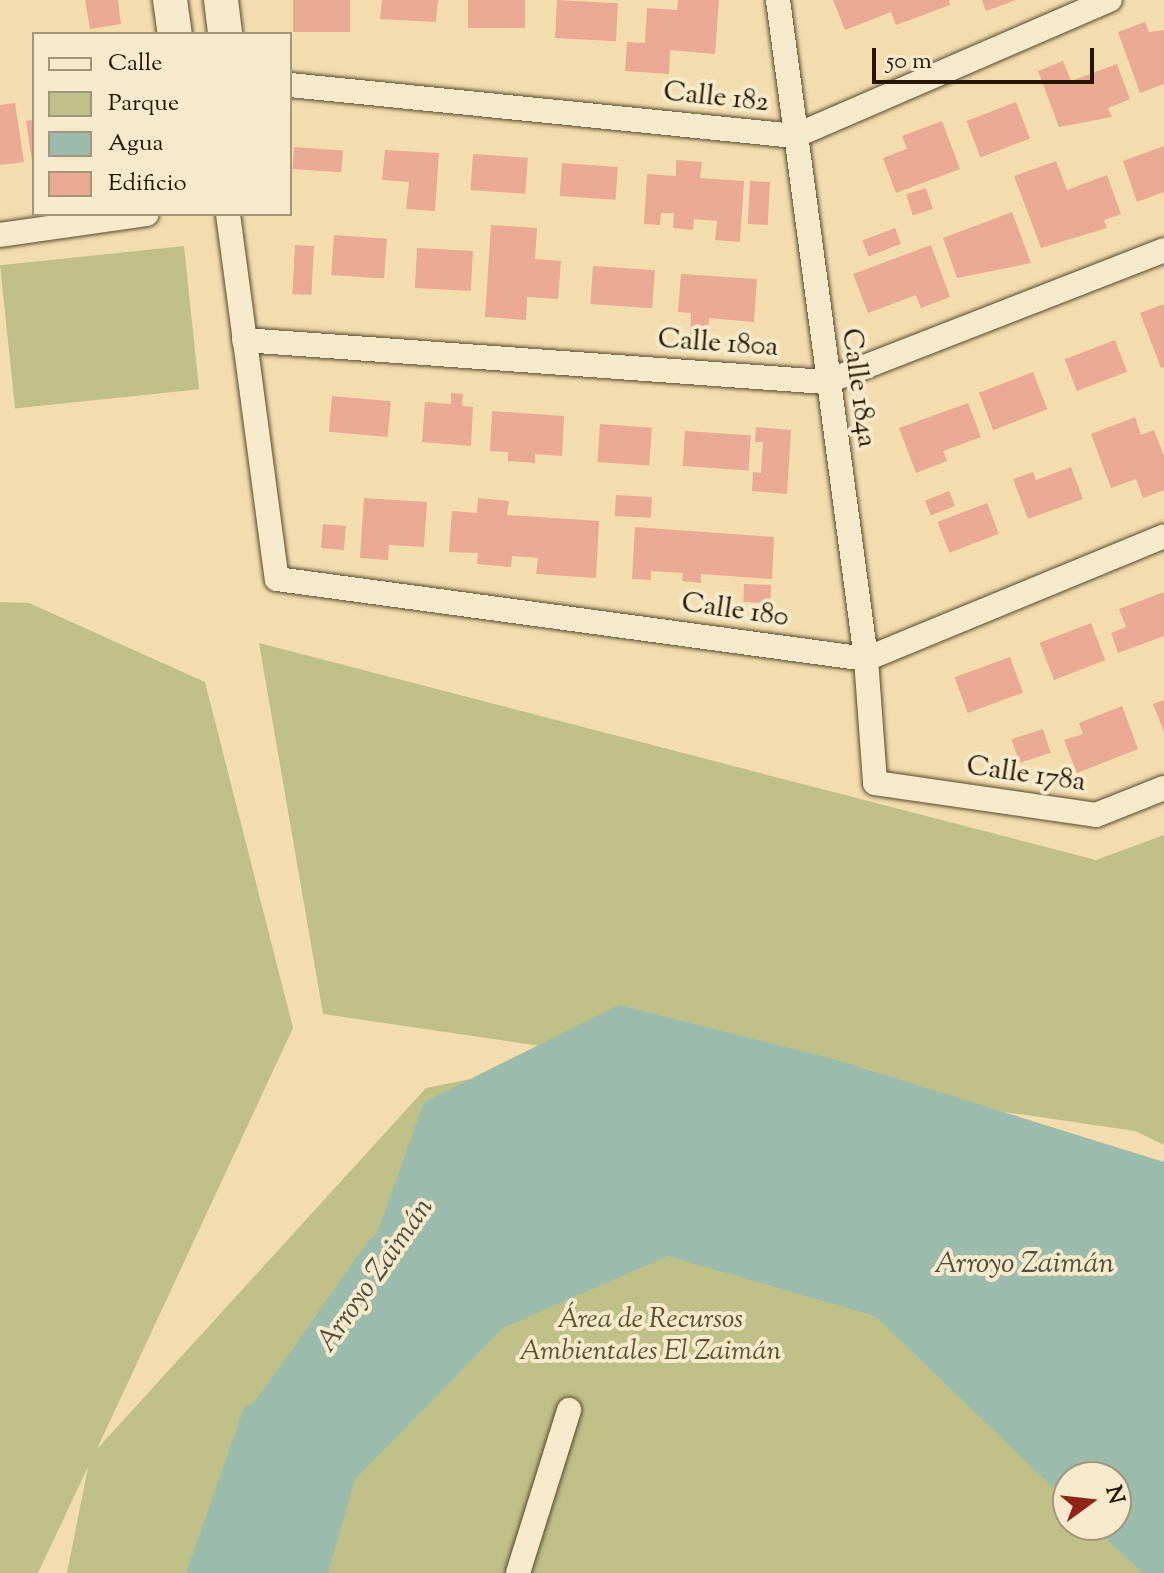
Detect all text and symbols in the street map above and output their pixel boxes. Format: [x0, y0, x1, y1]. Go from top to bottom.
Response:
legend [32, 32, 292, 216]
scale bar [876, 32, 1098, 82]
text: 50 m [886, 45, 932, 79]
text: Calle [108, 47, 162, 81]
street label: Calle 182 [662, 76, 770, 120]
text: Parque [108, 87, 179, 121]
text: Agua [108, 127, 164, 161]
text: Edificio [108, 167, 187, 201]
street label: Calle 180a [657, 323, 779, 365]
street label: Calle 184a [833, 326, 883, 450]
street label: Calle 180 [679, 587, 791, 635]
street label: Calle 178a [964, 750, 1088, 800]
water label: Arroyo Zaimán [309, 1192, 443, 1360]
water label: Arroyo Zaimán [934, 1247, 1114, 1283]
park label: Área de Recursos Ambientales El Zaimán [519, 1303, 781, 1369]
north arrow [1052, 1461, 1132, 1541]
text: N [1096, 1483, 1131, 1508]

